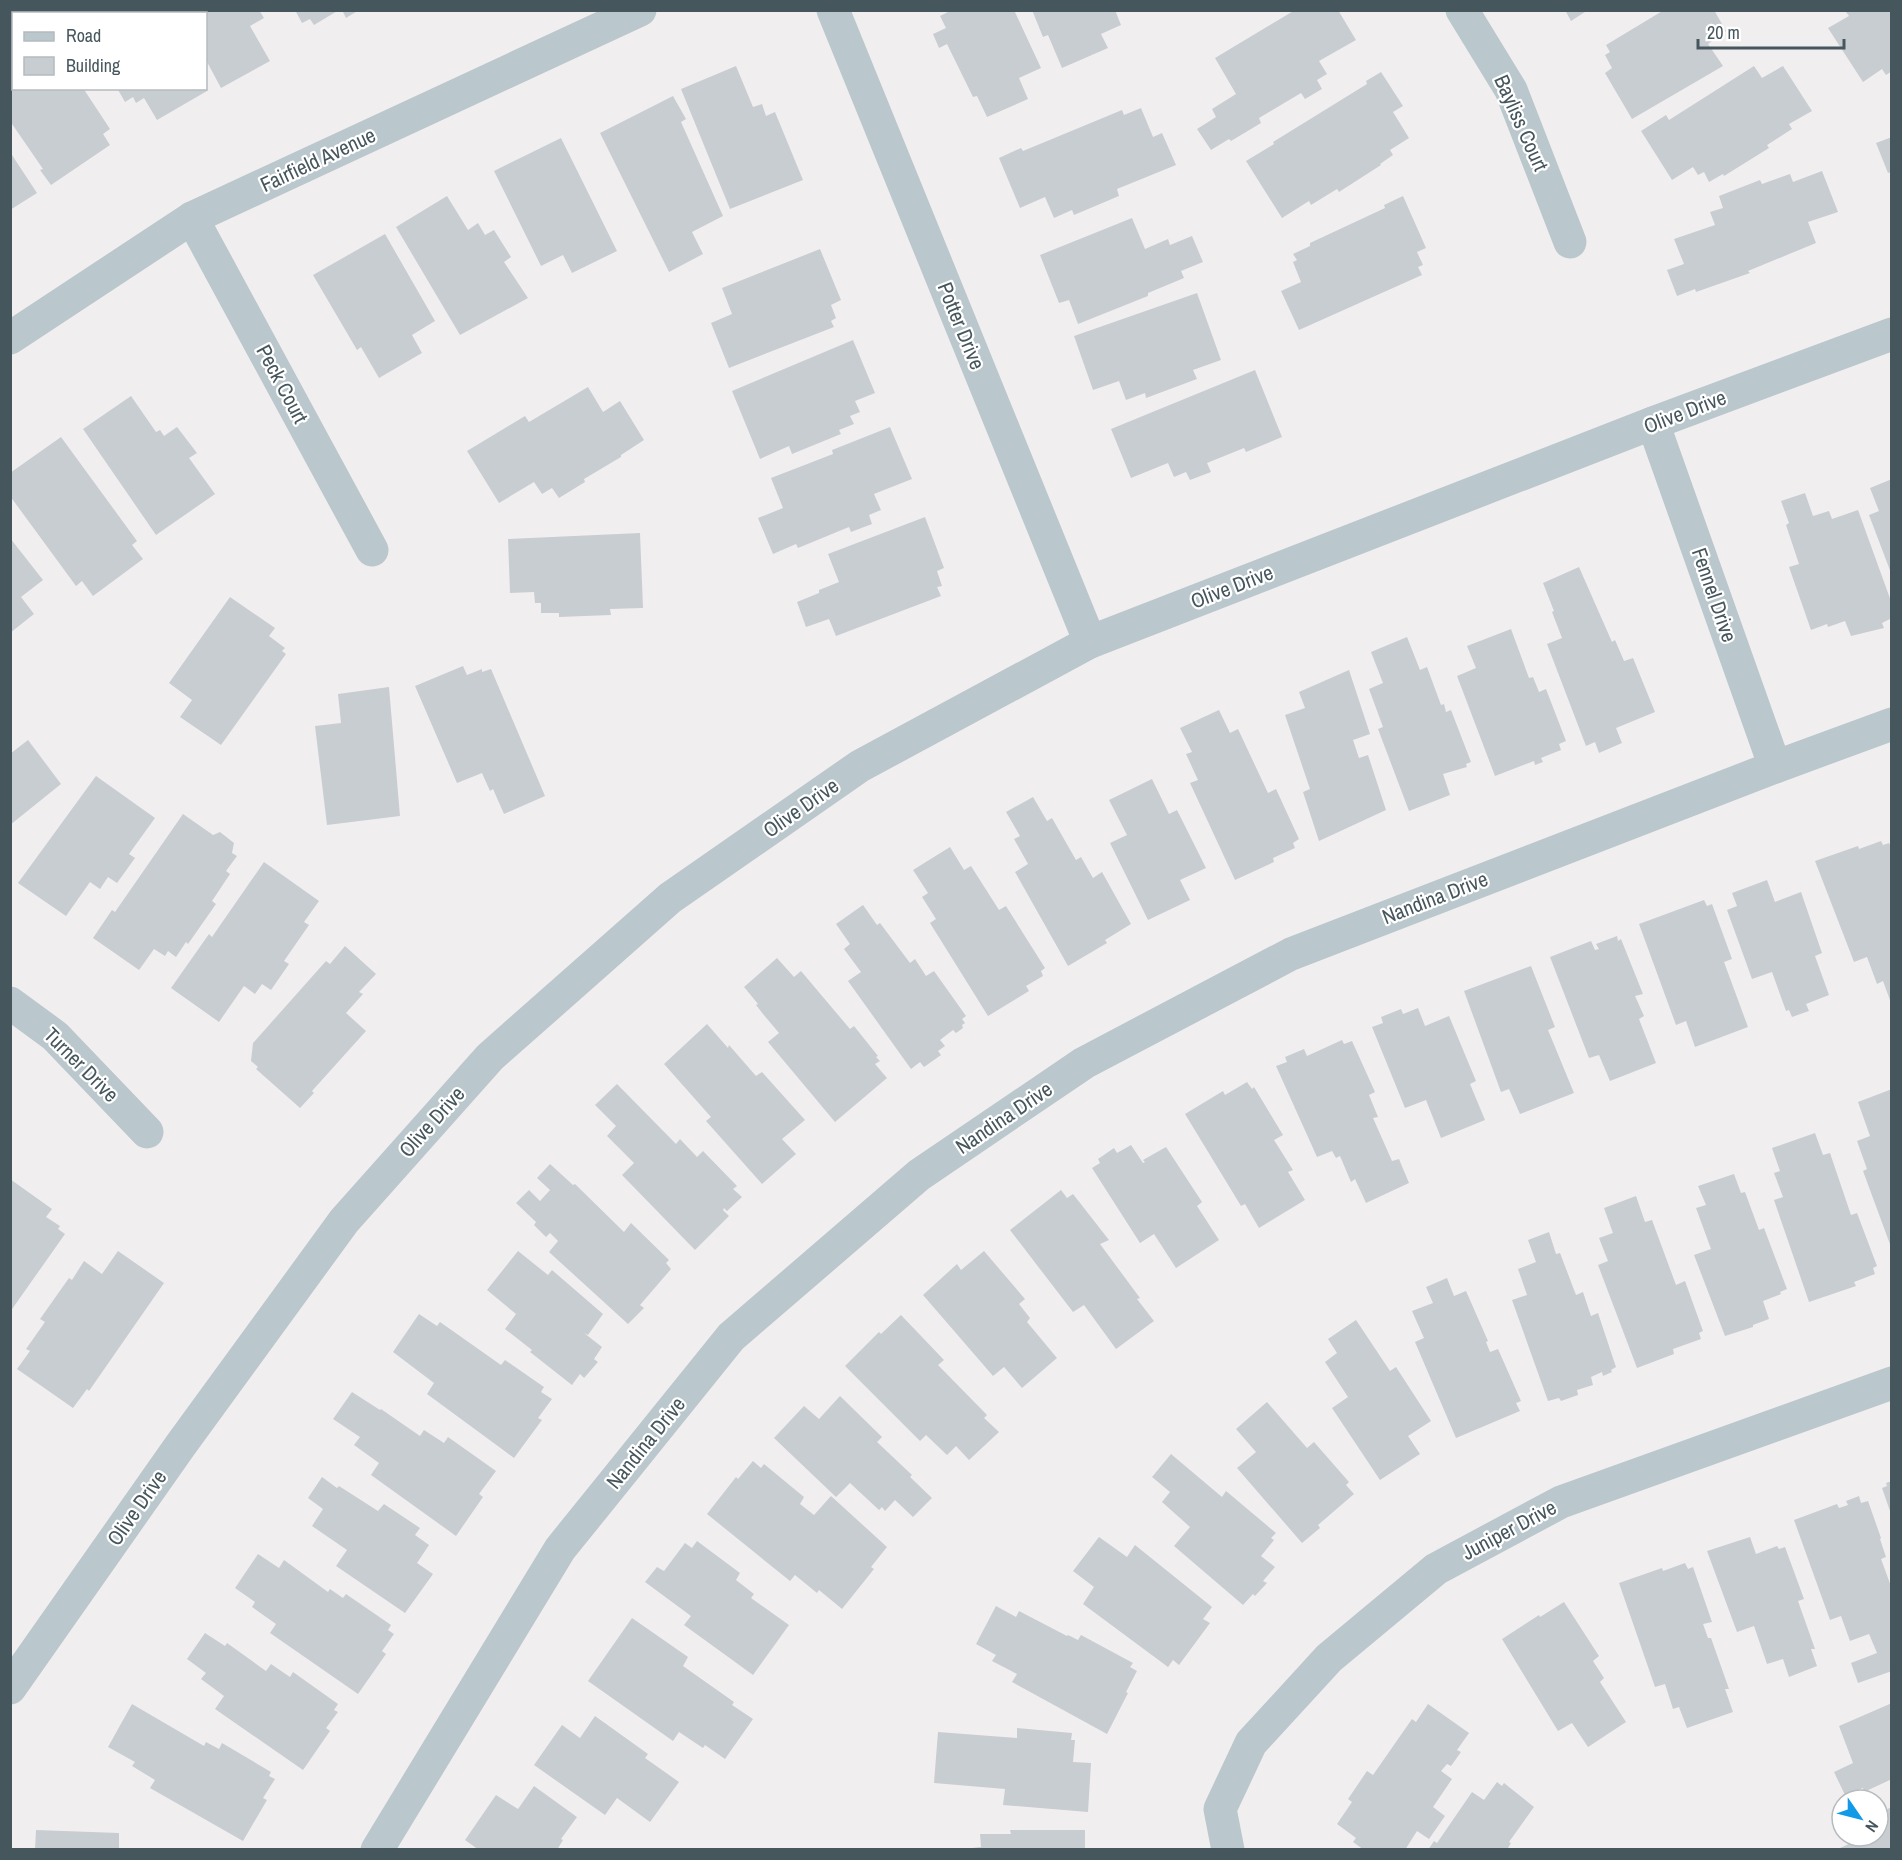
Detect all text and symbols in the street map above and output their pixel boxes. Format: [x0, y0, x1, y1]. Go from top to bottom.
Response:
legend [12, 12, 207, 90]
scale bar [1698, 12, 1844, 50]
text: 20 m [1707, 20, 1740, 45]
text: Road [66, 23, 101, 48]
text: Building [66, 53, 121, 78]
street label: Bayliss Court [1487, 70, 1556, 176]
street label: Fairfield Avenue [255, 120, 380, 199]
street label: Potter Drive [931, 278, 992, 374]
street label: Peck Court [250, 339, 315, 428]
street label: Olive Drive [1639, 383, 1730, 441]
street label: Fennel Drive [1685, 544, 1744, 646]
street label: Olive Drive [1186, 558, 1277, 616]
street label: Olive Drive [757, 771, 844, 844]
street label: Nandina Drive [1378, 864, 1492, 931]
street label: Turner Drive [37, 1021, 125, 1109]
street label: Nandina Drive [950, 1075, 1058, 1161]
street label: Olive Drive [392, 1080, 471, 1163]
street label: Nandina Drive [599, 1390, 692, 1495]
street label: Olive Drive [100, 1464, 173, 1551]
street label: Juniper Drive [1456, 1492, 1561, 1567]
north arrow [1830, 1788, 1890, 1848]
text: N [1861, 1816, 1884, 1837]

